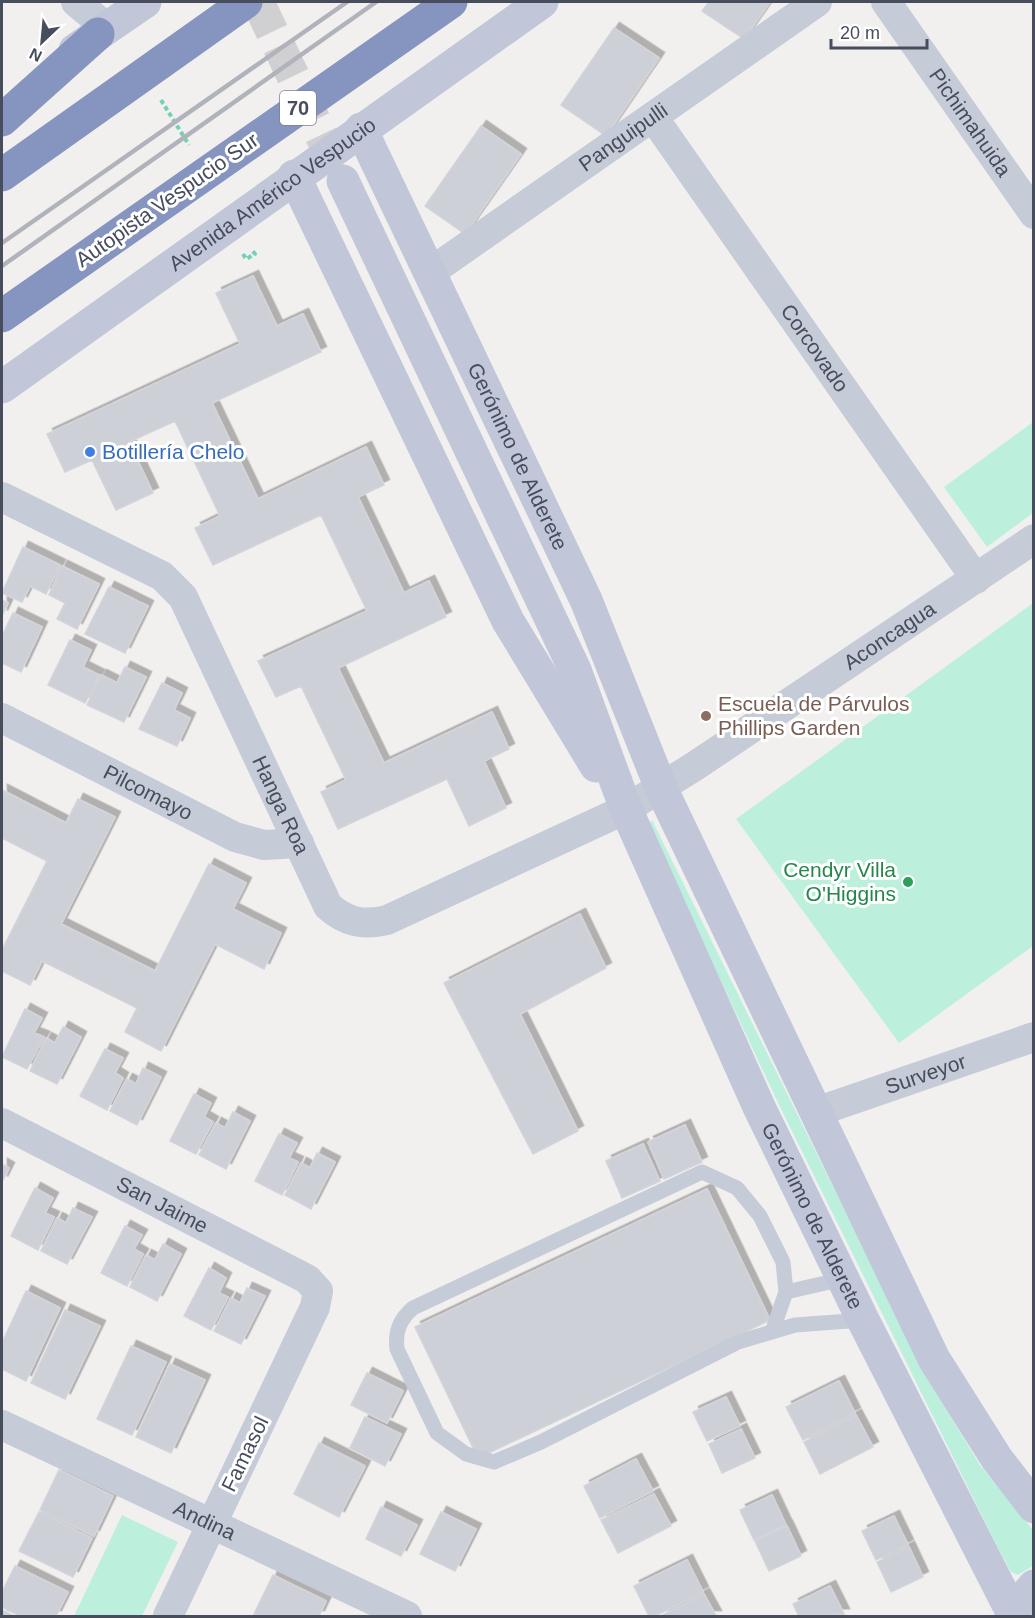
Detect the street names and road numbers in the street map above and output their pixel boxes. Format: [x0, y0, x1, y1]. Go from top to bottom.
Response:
street label: Pichimahuida [925, 64, 1016, 181]
road number: 70 [280, 91, 316, 125]
street label: Panguipulli [574, 98, 672, 176]
street label: Avenida Américo Vespucio [164, 112, 380, 275]
street label: Autopista Vespucio Sur [71, 128, 262, 271]
street label: Corcovado [776, 300, 854, 396]
street label: Gerónimo de Alderete [463, 359, 572, 554]
street label: Aconcagua [839, 596, 940, 674]
street label: Hanga Roa [248, 752, 314, 858]
street label: Pilcomayo [100, 760, 197, 824]
street label: Surveyor [882, 1049, 969, 1098]
street label: Gerónimo de Alderete [758, 1119, 868, 1313]
street label: San Jaime [113, 1172, 212, 1237]
street label: Famasol [217, 1413, 273, 1495]
street label: Andina [170, 1496, 240, 1545]

